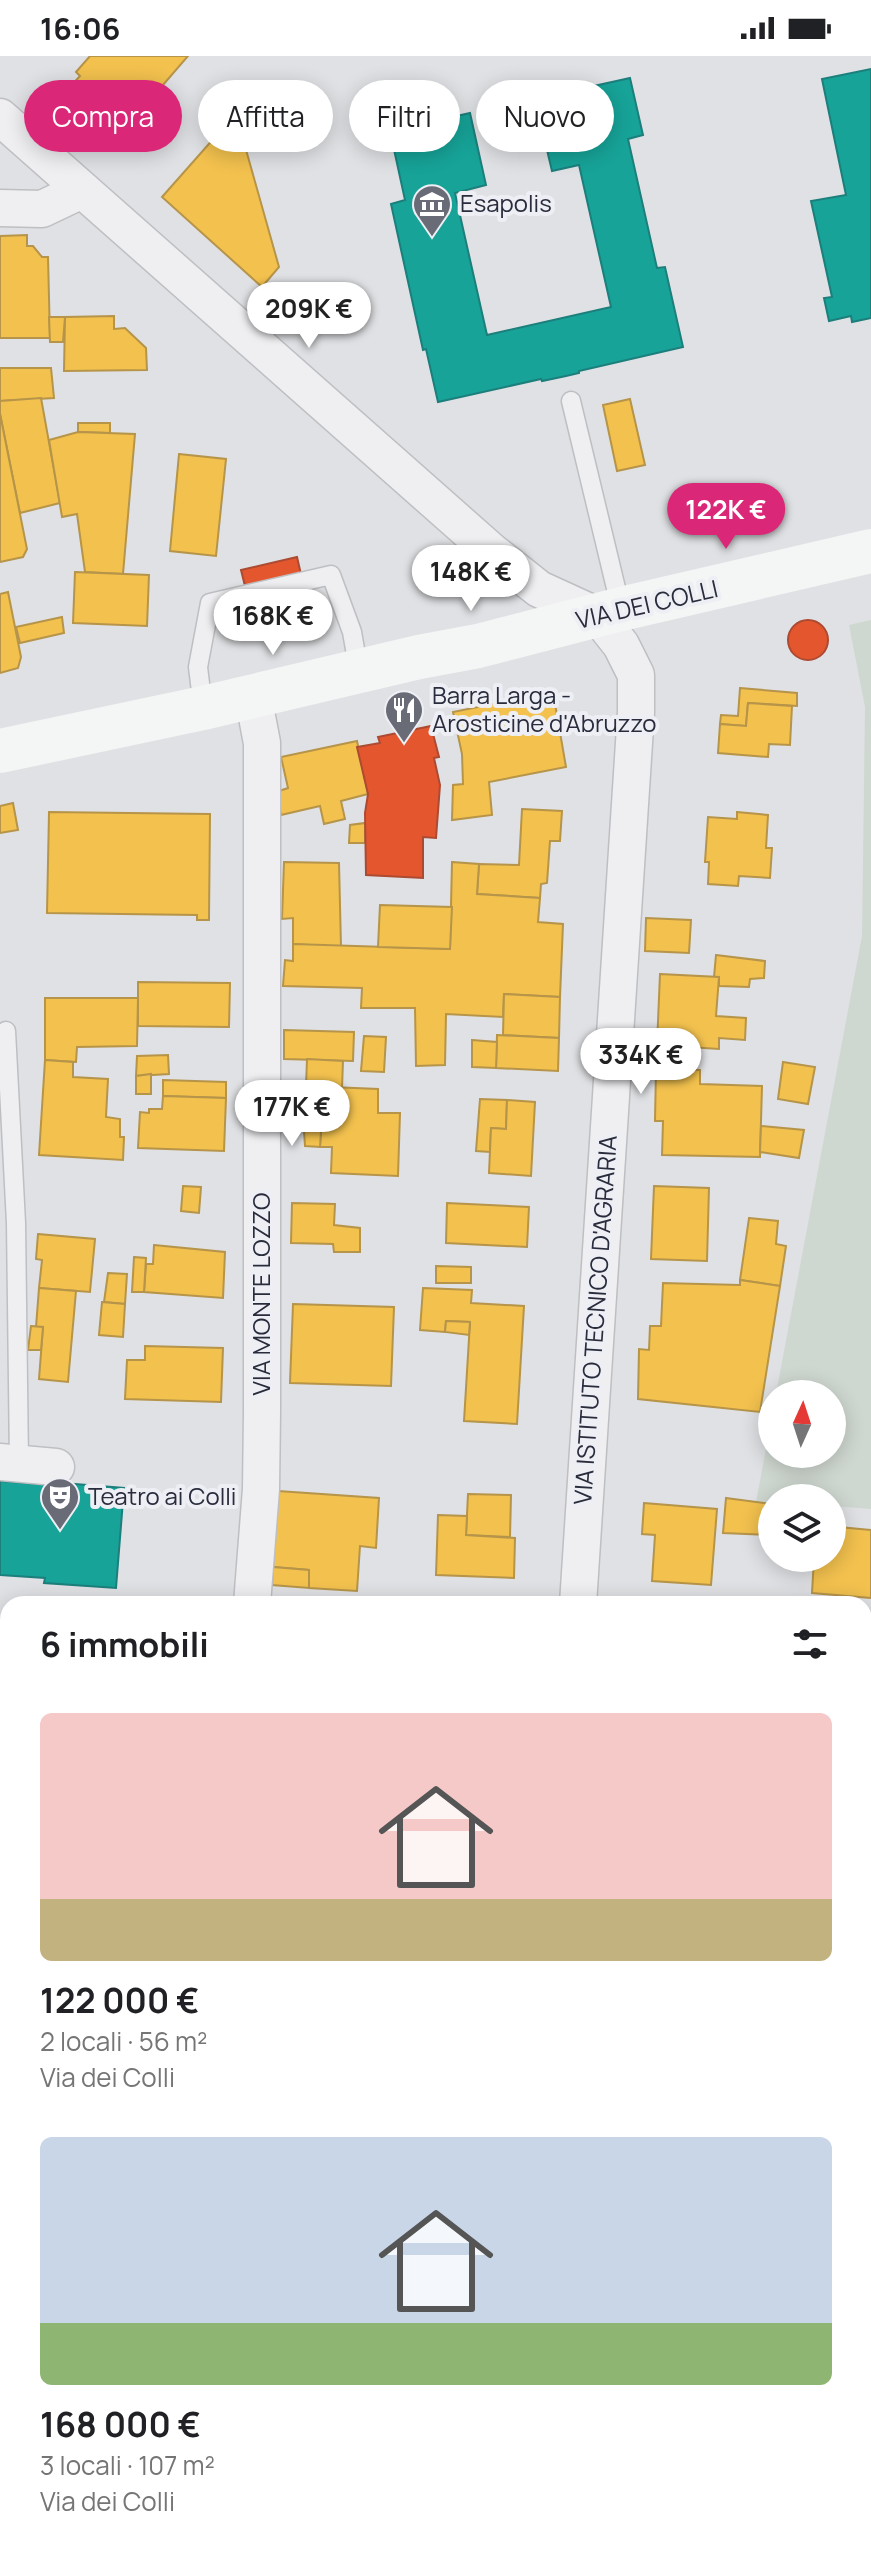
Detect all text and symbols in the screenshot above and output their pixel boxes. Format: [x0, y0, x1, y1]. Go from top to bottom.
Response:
text: 16:06 [40, 8, 120, 49]
chip: Compra [24, 80, 182, 152]
chip: Affitta [198, 80, 333, 152]
chip: Filtri [349, 80, 460, 152]
chip: Nuovo [476, 80, 614, 152]
museum icon: Esapolis [411, 183, 453, 238]
place label: Esapolis [460, 186, 552, 219]
pin: 209K € [244, 282, 374, 350]
text: 209K € [265, 290, 353, 326]
pin: 122K € [661, 483, 791, 551]
text: 122K € [685, 491, 767, 527]
pin: 148K € [406, 545, 536, 613]
text: 148K € [430, 553, 512, 589]
street label: VIA DEI COLLI [572, 571, 721, 636]
pin: 168K € [208, 589, 338, 657]
text: 168K € [232, 597, 314, 633]
place label: Barra Larga - Arosticine d'Abruzzo [432, 678, 656, 739]
restaurant icon: Barra Larga - Arosticine d'Abruzzo [383, 689, 425, 744]
pin: 334K € [576, 1028, 706, 1096]
text: 334K € [598, 1036, 684, 1072]
pin: 177K € [227, 1080, 357, 1148]
text: 177K € [253, 1088, 331, 1124]
street label: VIA ISTITUTO TECNICO D'AGRARIA [565, 1134, 624, 1506]
street label: VIA MONTE LOZZO [244, 1193, 277, 1395]
north arrow [758, 1380, 846, 1468]
map controls [758, 1380, 846, 1572]
theatre icon: Teatro ai Colli [39, 1476, 81, 1531]
place label: Teatro ai Colli [88, 1479, 236, 1512]
button: layers [758, 1484, 846, 1572]
text: 6 immobili [40, 1621, 209, 1667]
icon: filters [788, 1622, 832, 1666]
icon: home [364, 1765, 508, 1909]
text: 122 000 € [40, 1977, 199, 2023]
text: 2 locali · 56 m² [40, 2023, 207, 2059]
text: Via dei Colli [40, 2059, 175, 2095]
icon: home [364, 2189, 508, 2333]
text: 168 000 € [40, 2401, 201, 2447]
text: 3 locali · 107 m² [40, 2447, 215, 2483]
text: Via dei Colli [40, 2483, 175, 2519]

